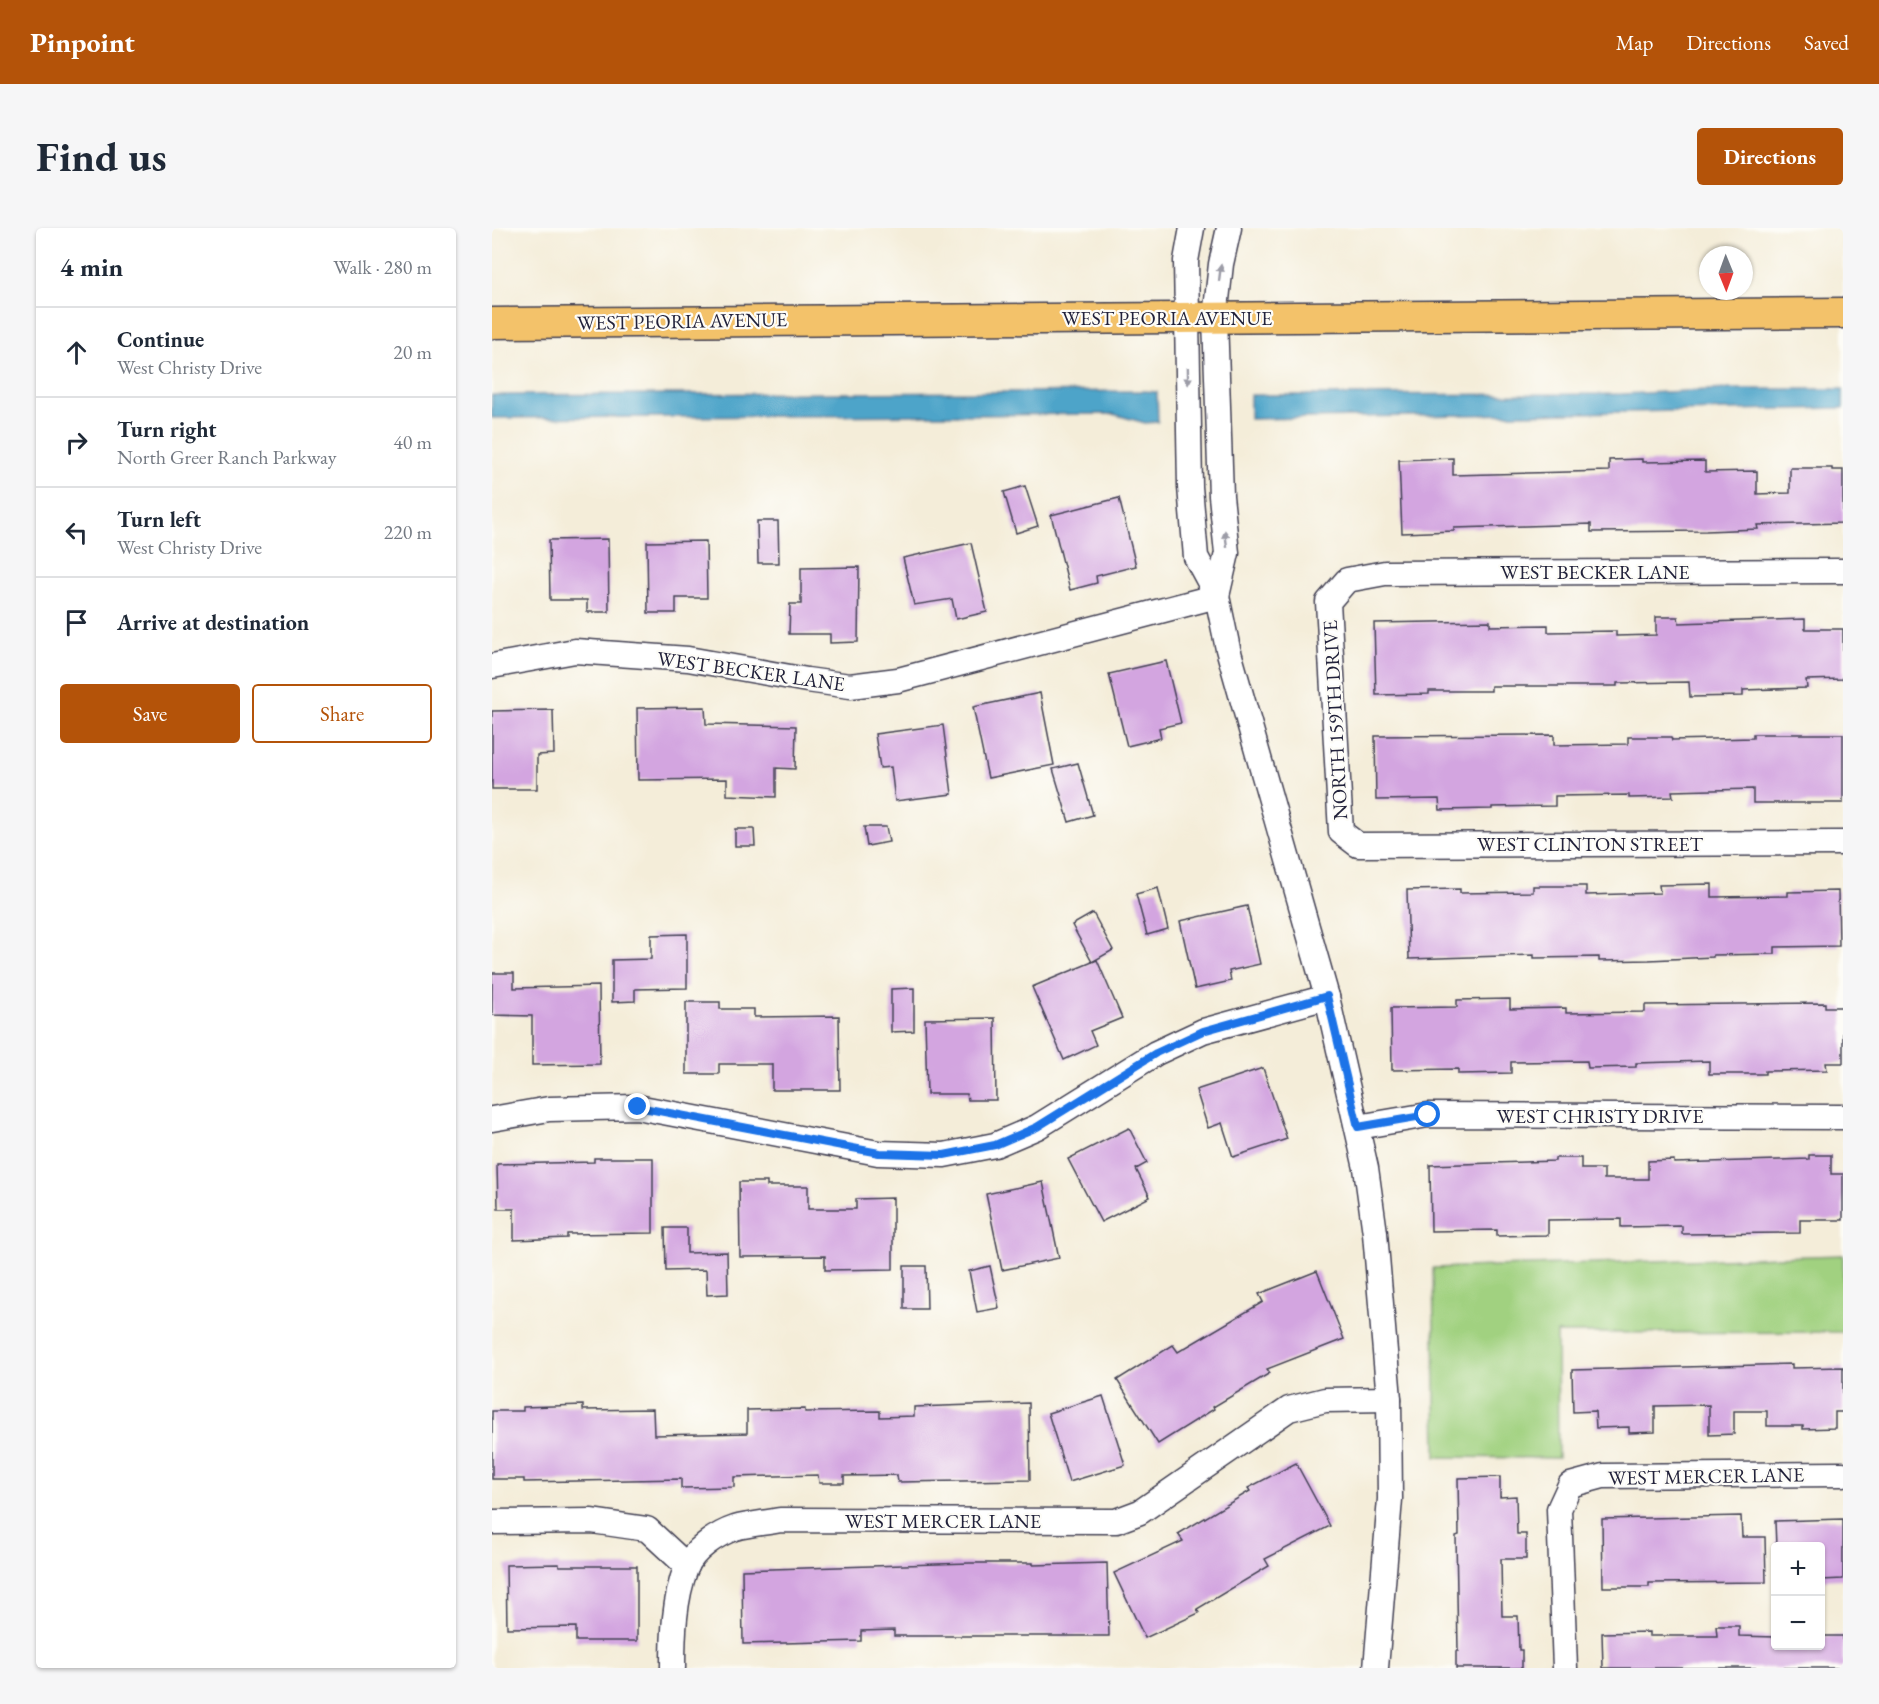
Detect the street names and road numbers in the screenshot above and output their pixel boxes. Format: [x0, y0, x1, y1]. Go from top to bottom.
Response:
street label: WEST PEORIA AVENUE [1062, 305, 1272, 331]
street label: WEST PEORIA AVENUE [577, 306, 787, 336]
street label: WEST BECKER LANE [1500, 559, 1690, 585]
street label: NORTH 159TH DRIVE [1317, 619, 1353, 821]
street label: WEST BECKER LANE [655, 645, 847, 697]
street label: WEST CLINTON STREET [1477, 831, 1704, 857]
street label: WEST CHRISTY DRIVE [1497, 1103, 1703, 1129]
street label: WEST MERCER LANE [1608, 1461, 1804, 1491]
street label: WEST MERCER LANE [845, 1508, 1041, 1534]

